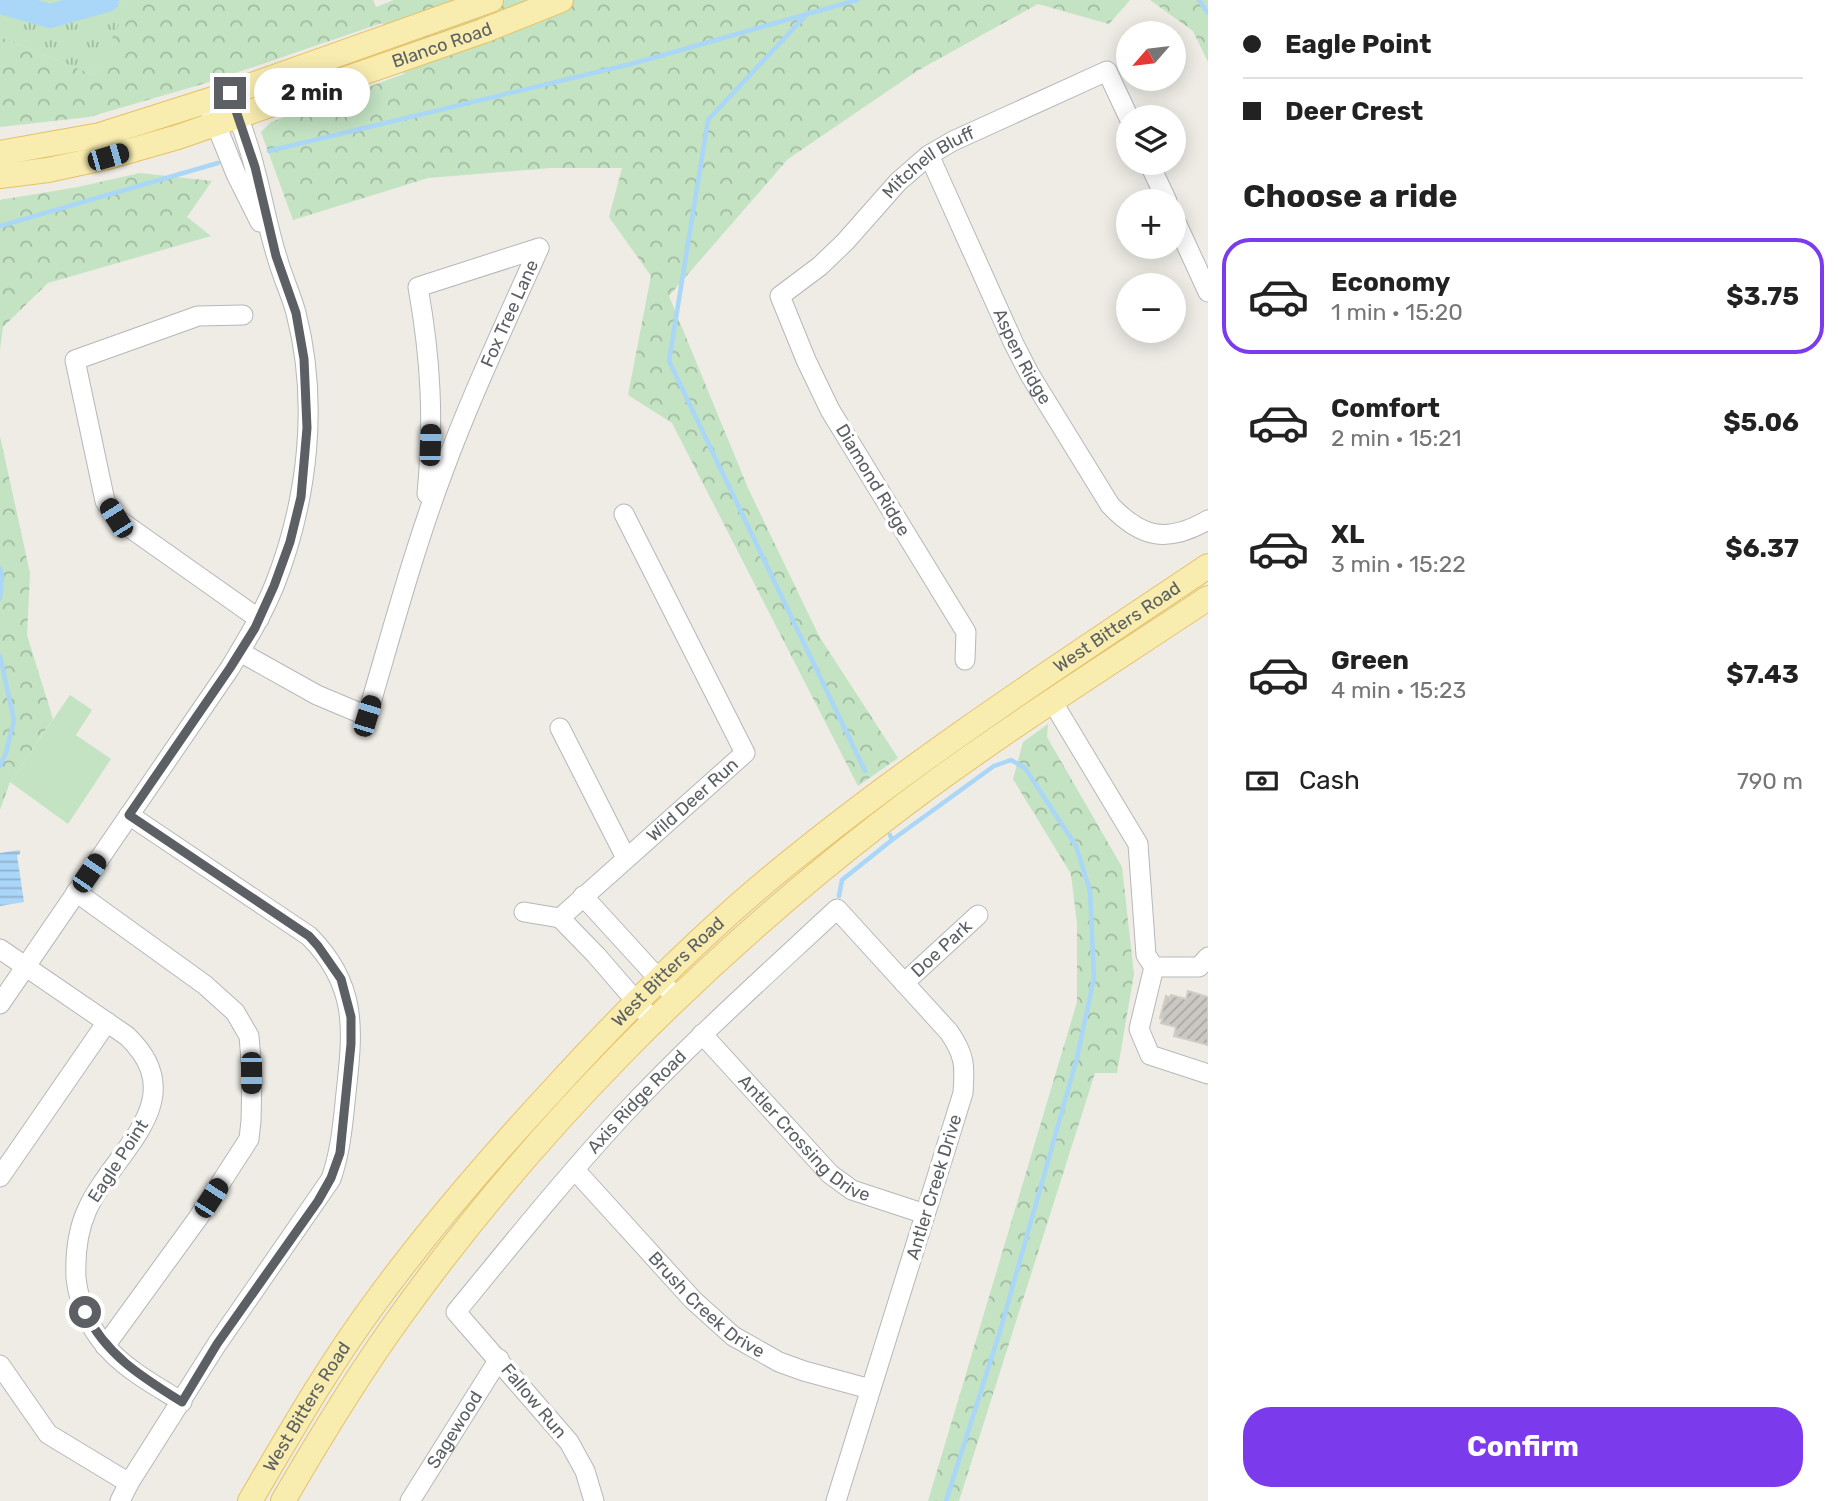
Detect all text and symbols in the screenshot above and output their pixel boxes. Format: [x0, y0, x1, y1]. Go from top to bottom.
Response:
street label: Blanco Road [389, 18, 495, 73]
north arrow [1116, 21, 1186, 91]
map controls [1116, 21, 1186, 343]
text: Eagle Point [1285, 29, 1431, 60]
callout: 2 min [254, 68, 370, 118]
route end [214, 77, 246, 109]
text: 2 min [281, 78, 343, 106]
text: Deer Crest [1285, 96, 1423, 127]
button: layers [1116, 105, 1186, 175]
street label: Mitchell Bluff [878, 122, 978, 203]
car [85, 141, 132, 173]
text: Choose a ride [1243, 177, 1457, 215]
button: + [1116, 189, 1186, 259]
street label: Fox Tree Lane [476, 256, 543, 371]
icon: car [1247, 265, 1310, 328]
text: Economy [1331, 267, 1450, 298]
button: − [1116, 273, 1186, 343]
text: $3.75 [1726, 281, 1799, 312]
text: 1 min · 15:20 [1331, 298, 1463, 326]
street label: Aspen Ridge [988, 305, 1056, 408]
icon: car [1247, 391, 1310, 454]
text: Comfort [1331, 393, 1440, 424]
text: $5.06 [1723, 407, 1799, 438]
street label: Diamond Ridge [831, 420, 915, 540]
car [419, 424, 442, 466]
text: 2 min · 15:21 [1331, 424, 1462, 452]
car [96, 495, 137, 541]
icon: car [1247, 517, 1310, 580]
text: XL [1331, 519, 1364, 550]
text: $6.37 [1725, 533, 1799, 564]
text: 3 min · 15:22 [1331, 550, 1466, 578]
street label: West Bitters Road [1049, 577, 1185, 678]
icon: car [1247, 643, 1310, 706]
text: Green [1331, 645, 1409, 676]
text: $7.43 [1726, 659, 1799, 690]
text: 4 min · 15:23 [1331, 676, 1466, 704]
car [351, 693, 384, 739]
street label: Wild Deer Run [642, 753, 743, 846]
icon: cash [1243, 762, 1281, 800]
text: Cash [1299, 765, 1360, 796]
text: 790 m [1737, 767, 1803, 795]
car [69, 850, 110, 896]
street label: West Bitters Road [607, 912, 729, 1031]
street label: Doe Park [907, 915, 977, 982]
street label: Axis Ridge Road [582, 1045, 691, 1158]
car [241, 1052, 262, 1094]
street label: Antler Crossing Drive [734, 1070, 873, 1206]
street label: Antler Creek Drive [901, 1112, 967, 1262]
street label: Eagle Point [83, 1115, 153, 1207]
car [191, 1175, 232, 1221]
street label: Brush Creek Drive [643, 1247, 769, 1363]
route start [69, 1296, 101, 1328]
street label: West Bitters Road [259, 1338, 355, 1476]
street label: Fallow Run [496, 1359, 572, 1443]
street label: Sagewood [422, 1387, 487, 1473]
button: Confirm [1243, 1407, 1803, 1487]

